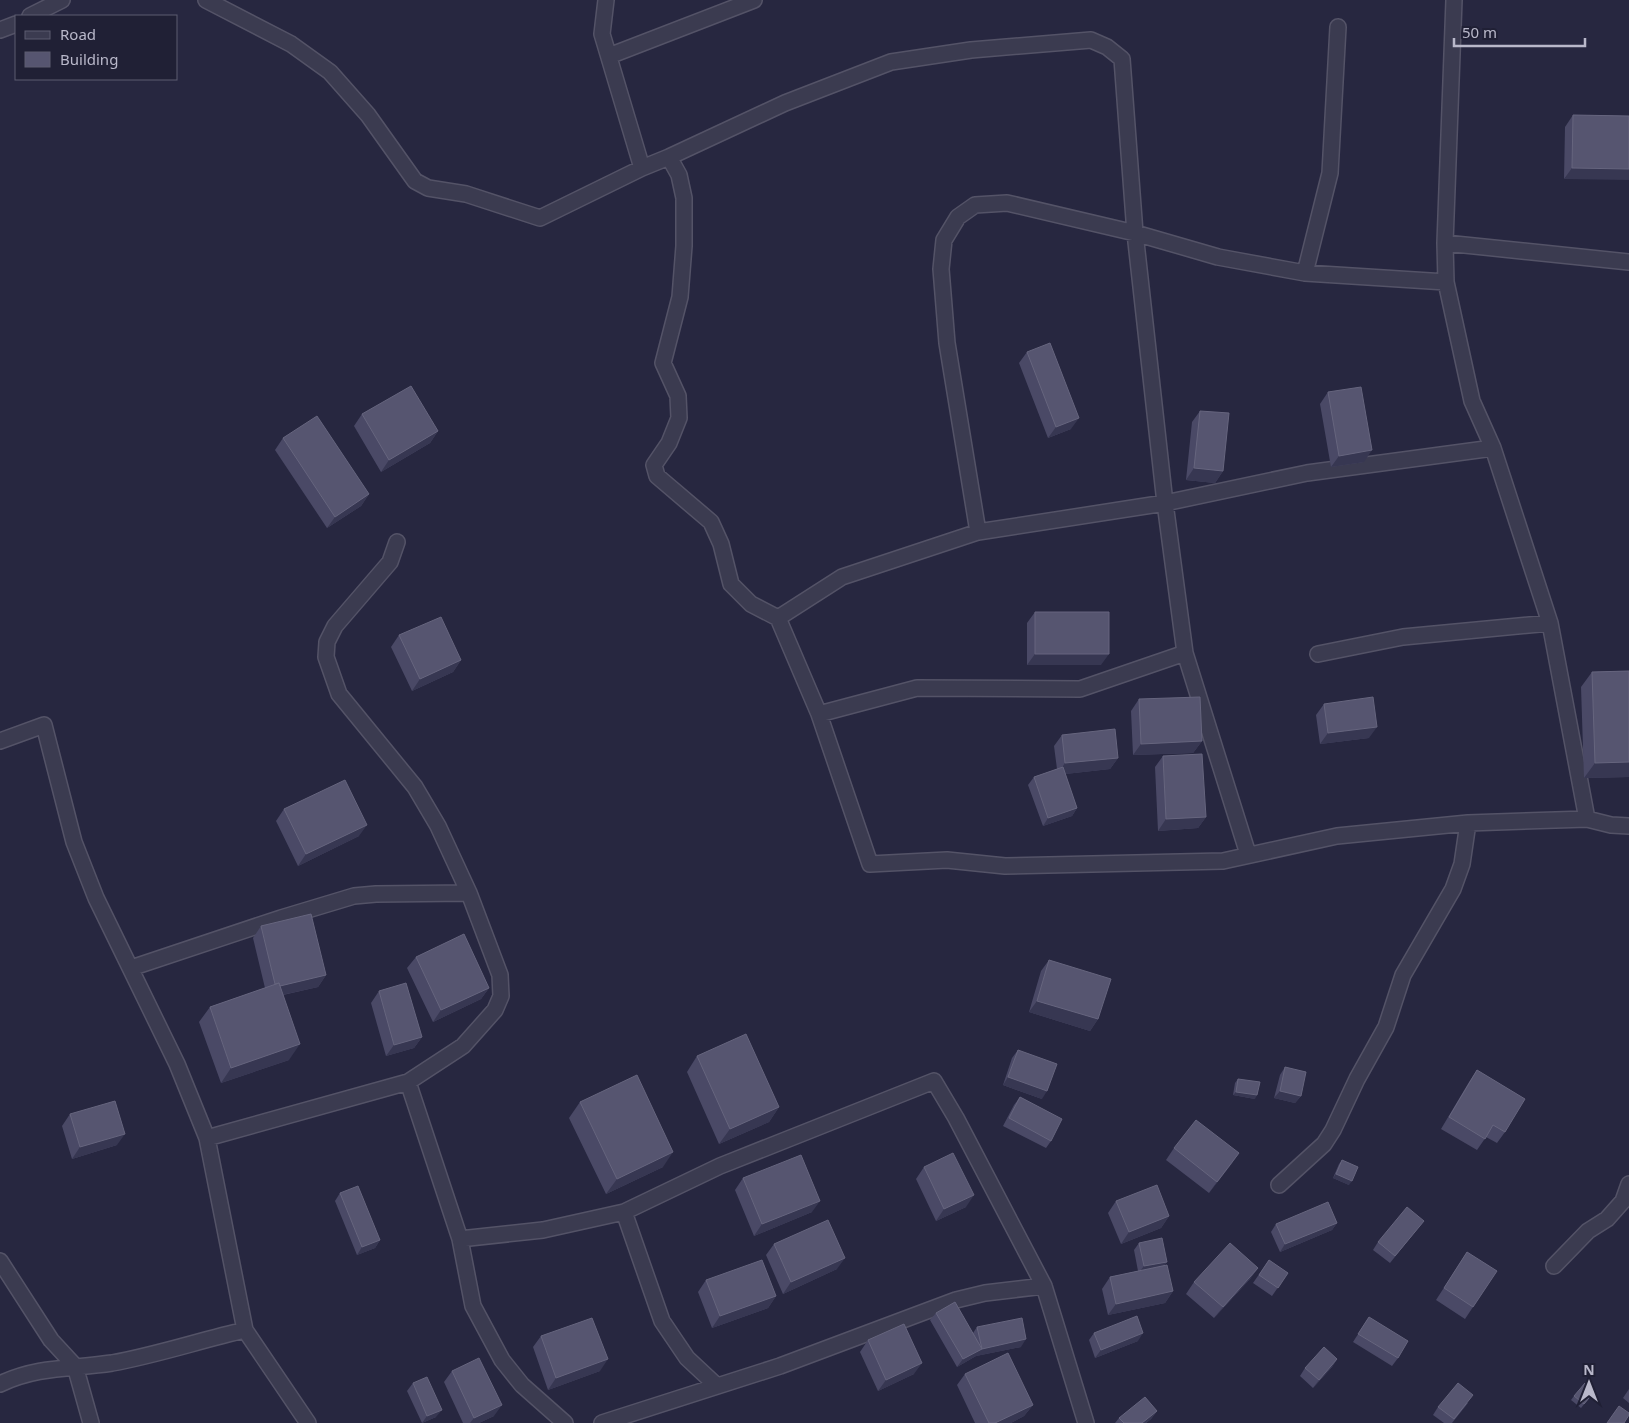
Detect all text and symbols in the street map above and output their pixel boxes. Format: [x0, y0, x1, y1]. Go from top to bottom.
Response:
legend [15, 15, 178, 80]
scale bar [1454, 15, 1585, 47]
text: 50 m [1462, 22, 1497, 42]
text: Road [60, 24, 96, 44]
text: Building [60, 49, 118, 69]
north arrow [1564, 1358, 1614, 1408]
text: N [1583, 1360, 1595, 1379]

